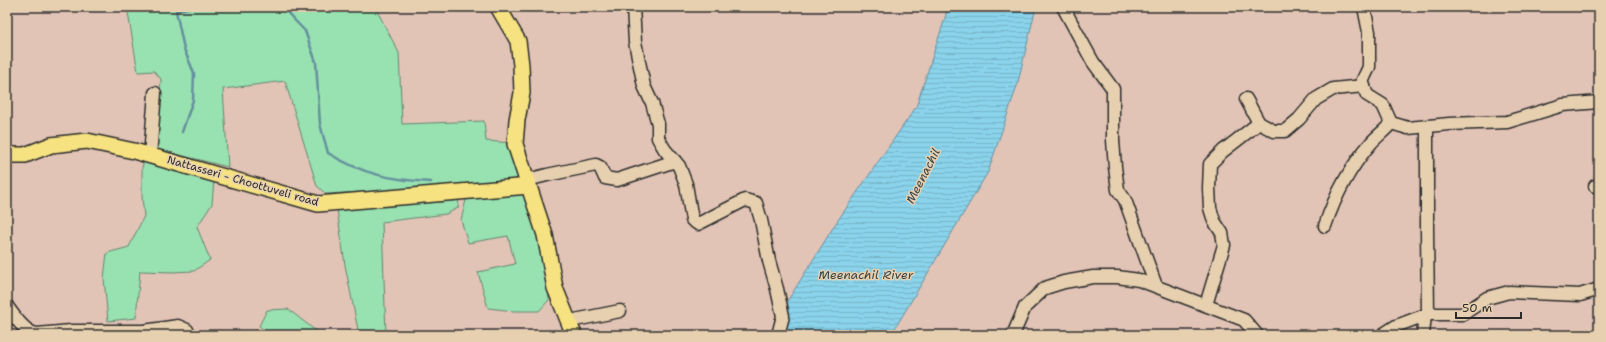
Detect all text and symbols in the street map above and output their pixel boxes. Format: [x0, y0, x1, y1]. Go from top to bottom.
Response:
water label: Meenachil [902, 145, 944, 206]
street label: Nattasseri - Choottuveli road [165, 152, 321, 210]
water label: Meenachil River [819, 267, 914, 283]
scale bar [1456, 294, 1521, 320]
text: 50 m [1462, 300, 1492, 316]

